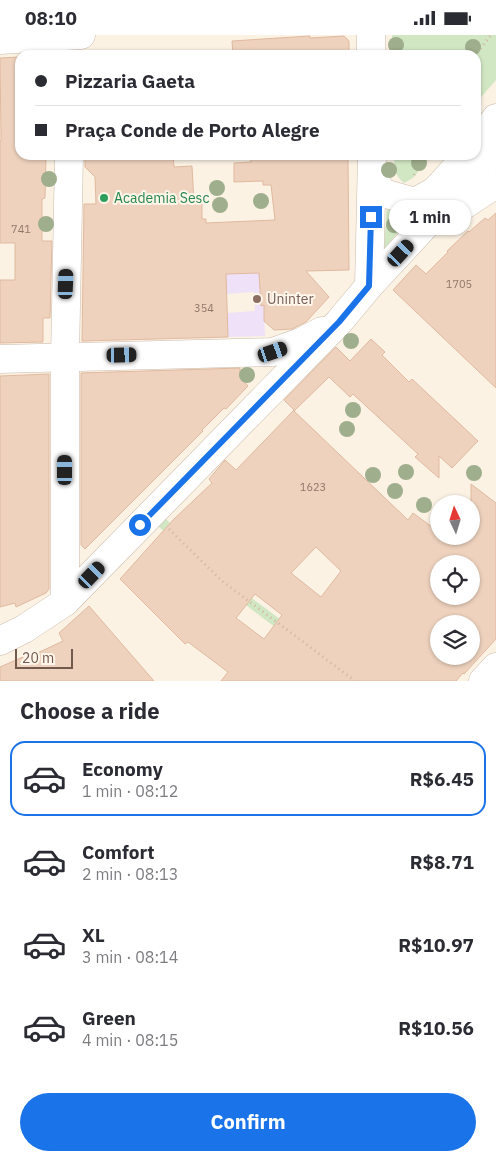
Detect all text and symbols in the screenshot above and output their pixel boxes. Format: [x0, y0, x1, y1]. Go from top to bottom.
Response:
text: 08:10 [25, 6, 77, 30]
text: Pizzaria Gaeta [65, 69, 195, 93]
text: Praça Conde de Porto Alegre [65, 118, 320, 142]
place label: Academia Sesc [114, 189, 209, 207]
marker: Academia Sesc [98, 192, 110, 204]
callout: 1 min [388, 199, 471, 235]
route end [360, 206, 382, 228]
text: 1 min [409, 207, 451, 227]
house number: 741 [11, 222, 31, 236]
car [385, 237, 416, 269]
car [57, 269, 74, 299]
house number: 1705 [446, 277, 472, 291]
place label: Uninter [267, 290, 314, 308]
marker: Uninter [251, 293, 263, 305]
house number: 354 [194, 301, 214, 315]
car [256, 340, 289, 364]
car [106, 347, 137, 363]
car [57, 455, 72, 485]
house number: 1623 [300, 480, 326, 494]
north arrow [430, 495, 480, 545]
map controls [430, 495, 480, 665]
route start [129, 514, 151, 536]
button: locate [430, 555, 480, 605]
car [76, 559, 107, 591]
button: layers [430, 615, 480, 665]
scale bar [15, 646, 72, 669]
text: 20 m [22, 649, 54, 667]
text: Choose a ride [20, 696, 160, 725]
icon: car [22, 756, 67, 801]
text: Economy [82, 757, 163, 781]
text: R$6.45 [410, 767, 474, 791]
text: 1 min · 08:12 [82, 781, 178, 801]
icon: car [22, 839, 67, 884]
text: Comfort [82, 840, 155, 864]
text: R$8.71 [410, 850, 474, 874]
text: 2 min · 08:13 [82, 864, 178, 884]
icon: car [22, 922, 67, 967]
text: XL [82, 923, 105, 947]
text: R$10.97 [398, 933, 474, 957]
text: 3 min · 08:14 [82, 947, 178, 967]
icon: car [22, 1005, 67, 1050]
text: Green [82, 1006, 136, 1030]
text: R$10.56 [398, 1016, 474, 1040]
text: 4 min · 08:15 [82, 1030, 178, 1050]
button: Confirm [20, 1093, 476, 1151]

